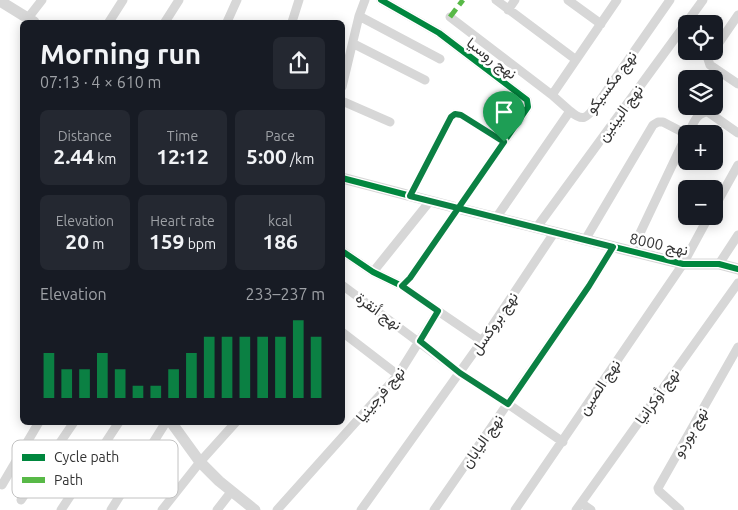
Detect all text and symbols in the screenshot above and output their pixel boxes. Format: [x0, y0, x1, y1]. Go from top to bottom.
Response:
map controls [678, 15, 723, 225]
button: locate [678, 15, 723, 60]
street label: نهج روسيا [462, 34, 520, 85]
button: share [273, 37, 325, 89]
text: Morning run [40, 38, 201, 69]
street label: نهج مكسيكو [582, 47, 642, 118]
button: layers [678, 70, 723, 115]
text: 07:13 · 4 × 610 m [40, 73, 161, 91]
street label: نهج البينين [594, 81, 649, 146]
pin [483, 91, 525, 142]
icon: arrive [490, 98, 518, 126]
button: + [678, 125, 723, 170]
text: Distance [58, 128, 112, 144]
text: Time [167, 128, 198, 144]
text: Pace [265, 128, 295, 144]
text: 2.44 [53, 144, 94, 168]
text: 12:12 [156, 144, 209, 168]
text: 5:00 [246, 144, 287, 168]
text: km [94, 151, 116, 167]
text: /km [287, 151, 314, 167]
button: − [678, 180, 723, 225]
text: Elevation [56, 213, 114, 229]
text: Heart rate [150, 213, 215, 229]
text: kcal [268, 213, 292, 229]
text: 20 [65, 229, 89, 253]
text: 159 [149, 229, 184, 253]
text: 186 [262, 229, 298, 253]
street label: نهج 8000 [628, 230, 690, 261]
text: m [89, 236, 104, 252]
text: bpm [184, 236, 216, 252]
text: Elevation [40, 285, 107, 303]
text: 233–237 m [245, 285, 325, 303]
street label: نهج أنقرة [351, 289, 405, 336]
street label: نهج بروكسل [467, 289, 524, 359]
street label: نهج الصين [574, 356, 626, 420]
street label: نهج فرجينيا [352, 363, 410, 427]
street label: نهج أوكرانيا [631, 365, 685, 429]
street label: نهج بوردو [669, 404, 714, 461]
street label: نهج اليابان [457, 411, 509, 473]
legend [12, 440, 178, 498]
text: Cycle path [54, 449, 119, 465]
text: Path [54, 472, 83, 488]

